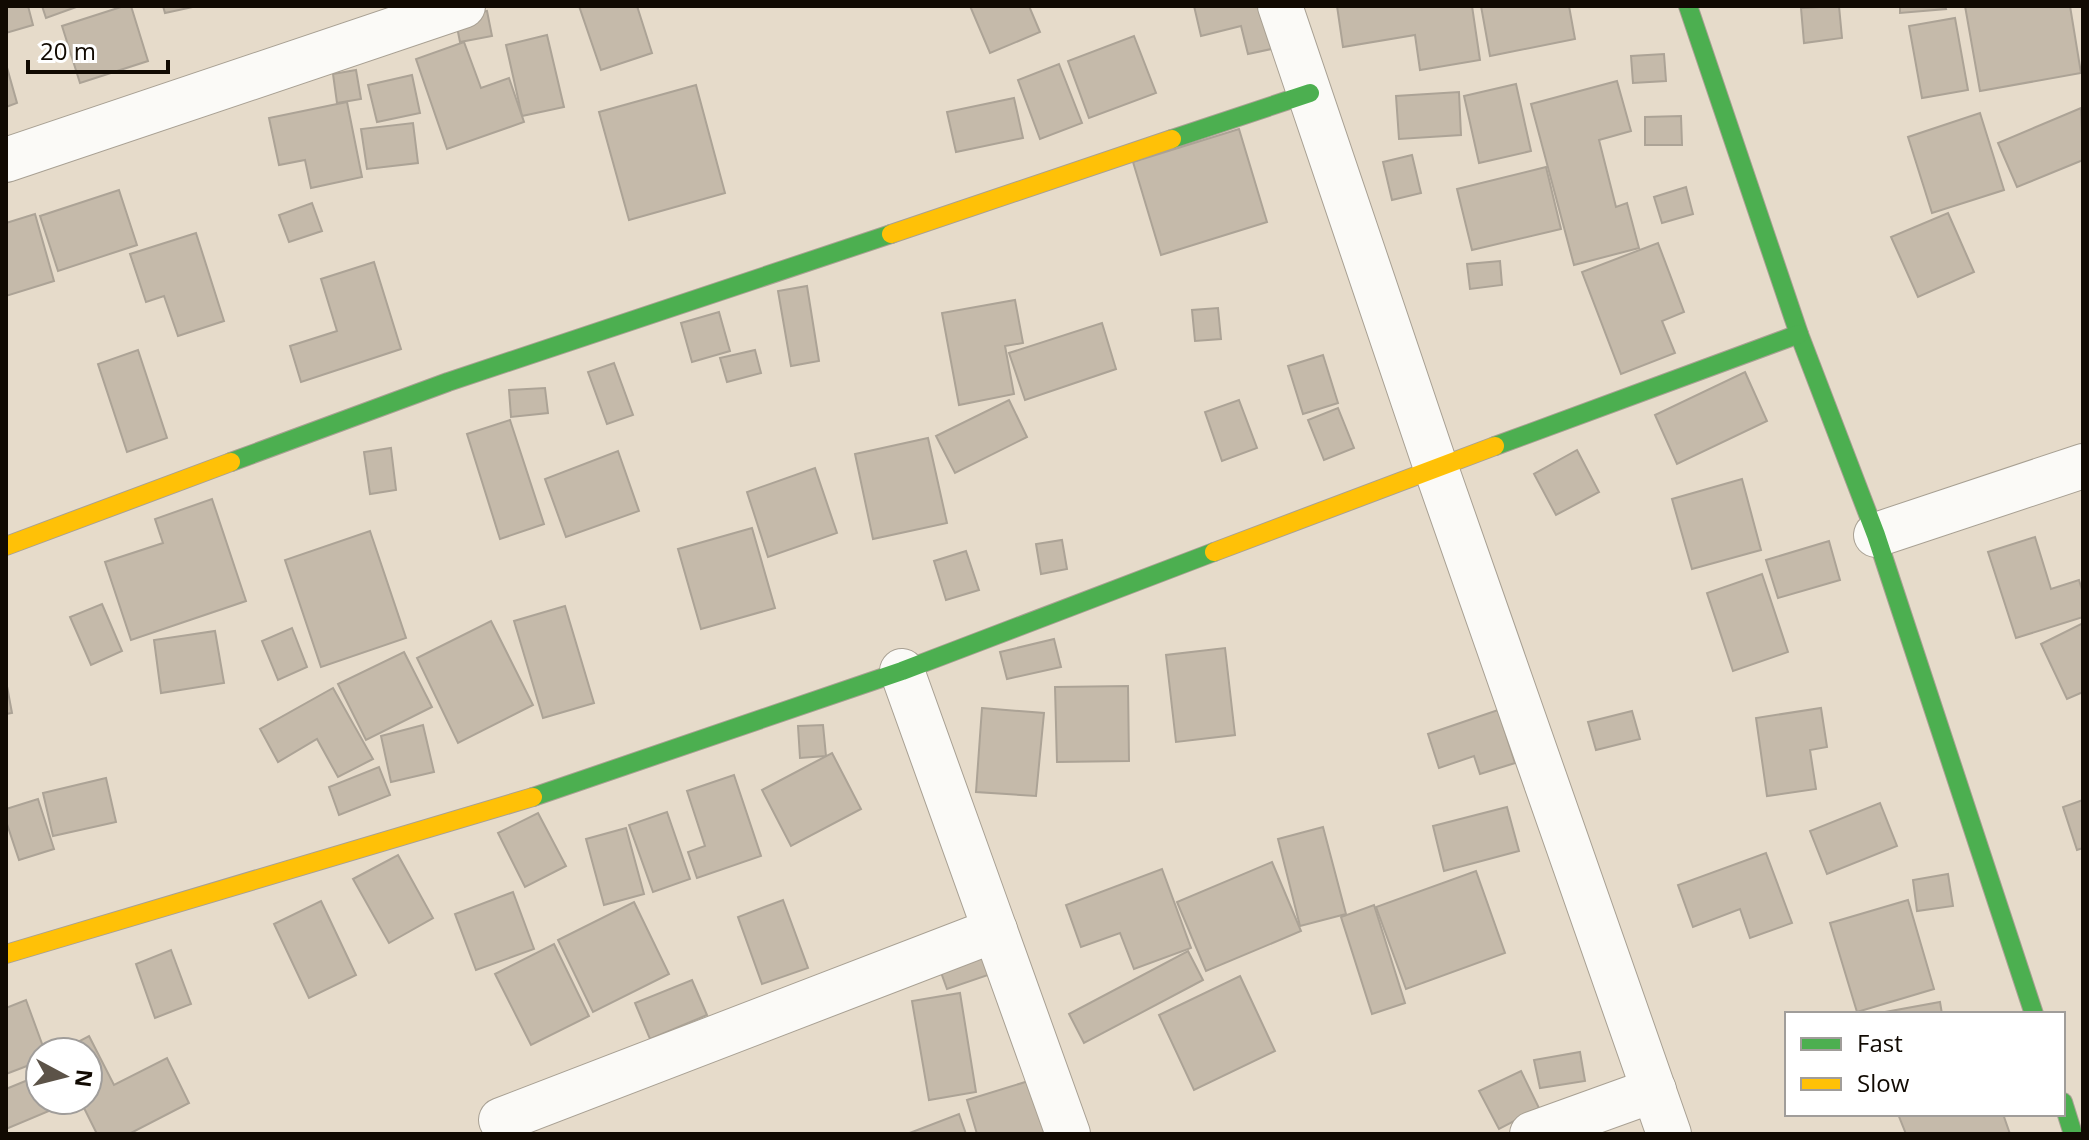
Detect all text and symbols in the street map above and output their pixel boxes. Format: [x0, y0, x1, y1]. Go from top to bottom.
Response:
scale bar [28, 24, 168, 74]
text: 20 m [40, 34, 96, 67]
legend [1785, 1012, 2065, 1116]
text: Fast [1857, 1026, 1903, 1059]
north arrow [24, 1036, 104, 1116]
text: Slow [1857, 1066, 1910, 1099]
text: N [69, 1068, 101, 1089]

